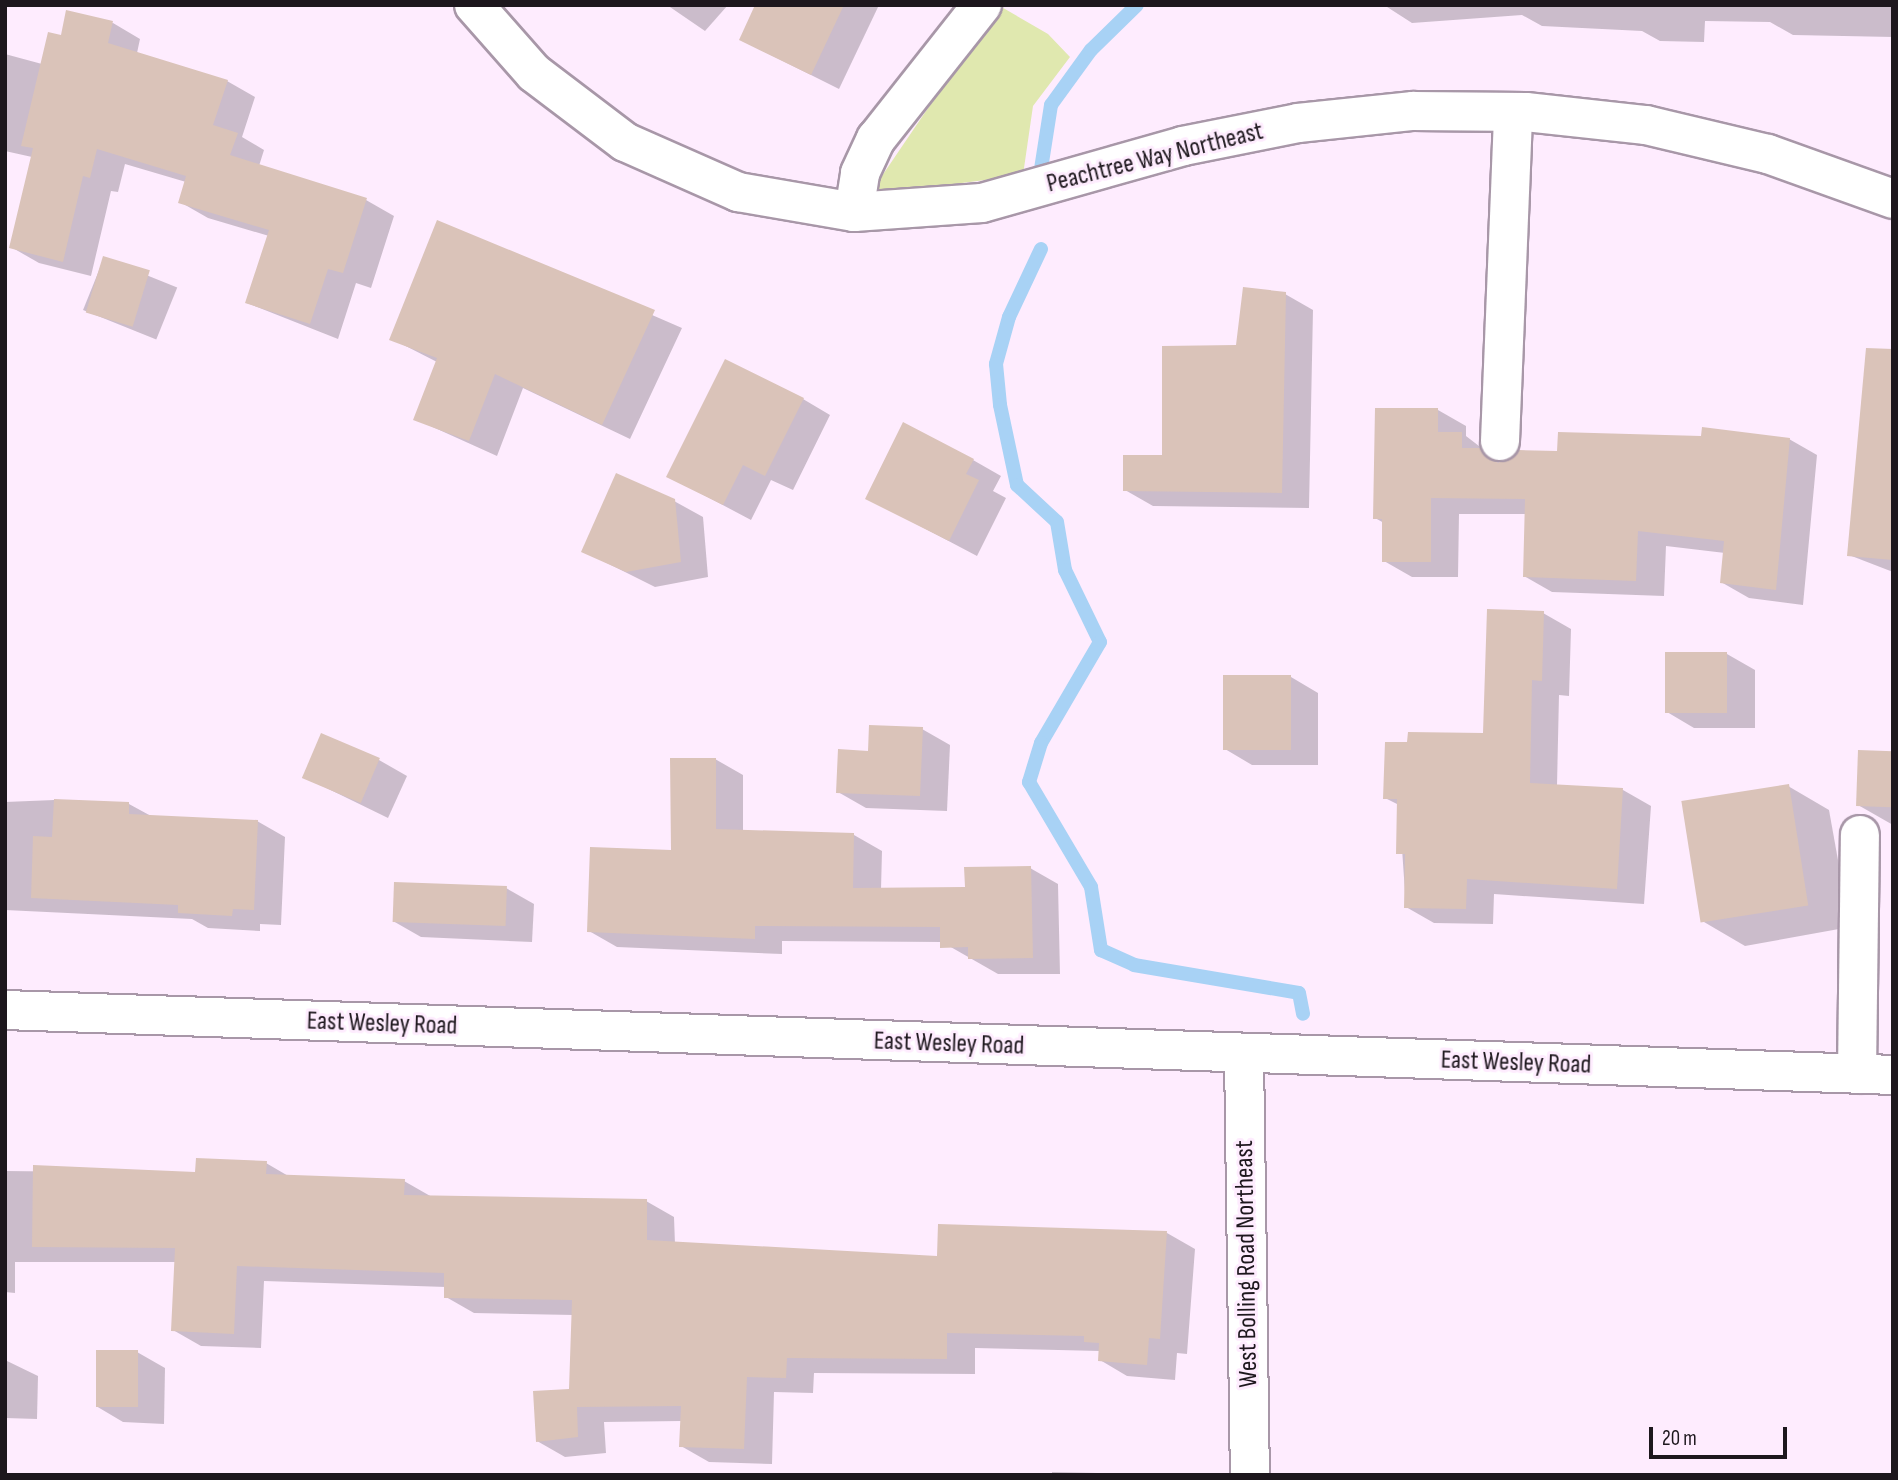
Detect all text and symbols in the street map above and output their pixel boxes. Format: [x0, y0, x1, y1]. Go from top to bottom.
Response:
street label: Peachtree Way Northeast [1044, 116, 1266, 200]
street label: East Wesley Road [306, 1006, 458, 1042]
street label: East Wesley Road [873, 1026, 1025, 1062]
street label: East Wesley Road [1440, 1045, 1592, 1081]
street label: West Bolling Road Northeast [1229, 1140, 1265, 1388]
scale bar [1653, 1414, 1791, 1458]
text: 20 m [1662, 1426, 1697, 1451]

